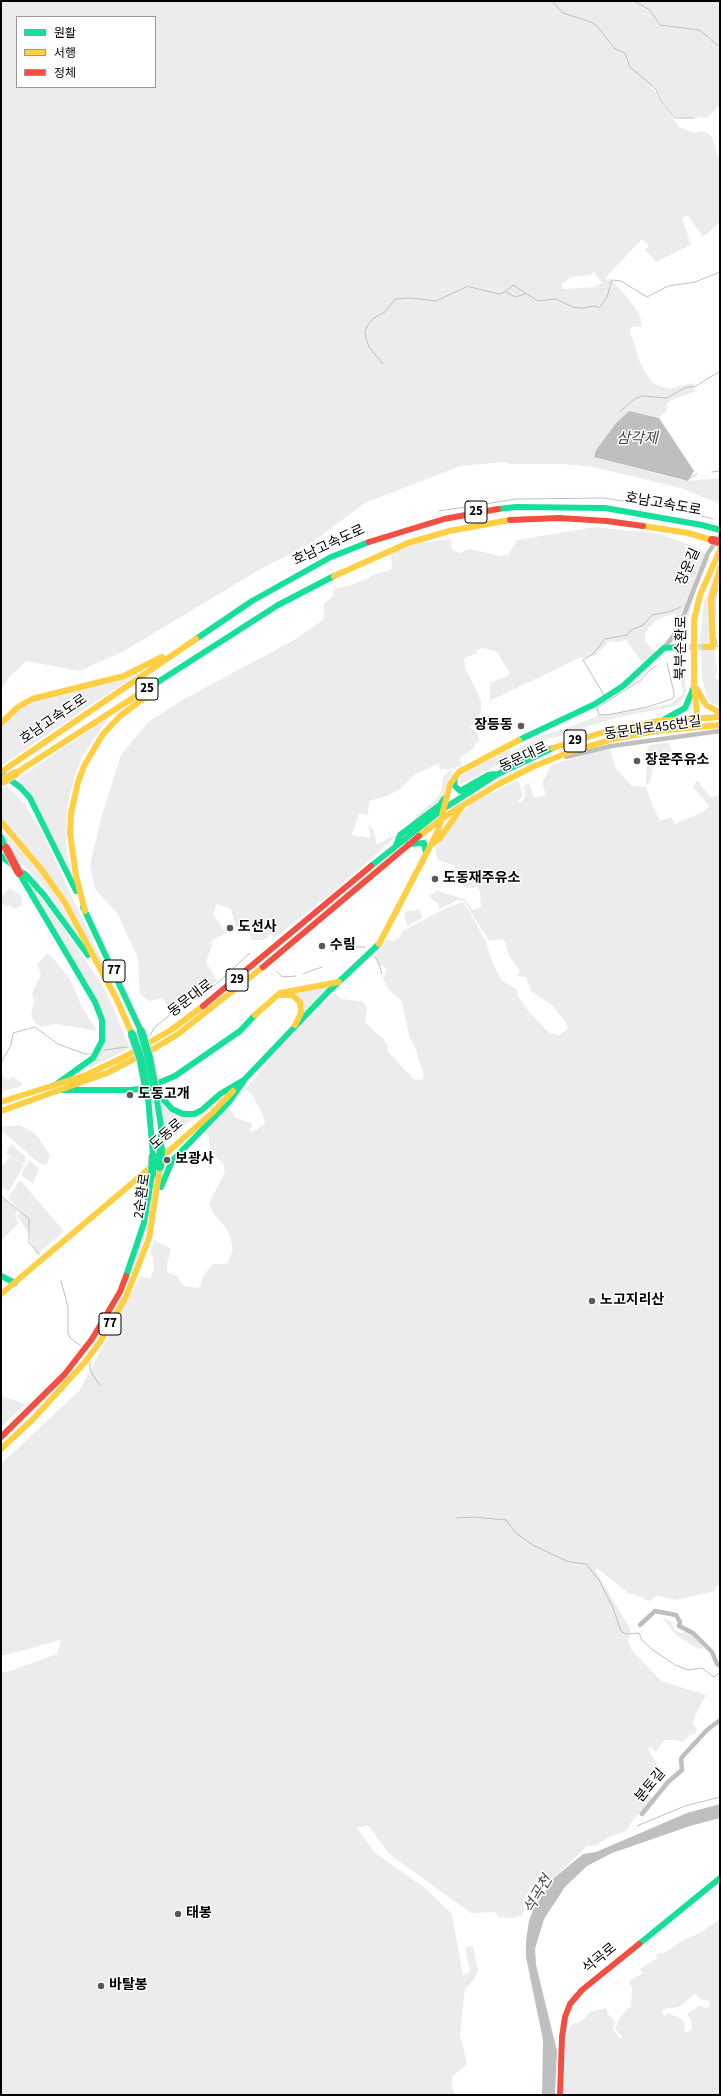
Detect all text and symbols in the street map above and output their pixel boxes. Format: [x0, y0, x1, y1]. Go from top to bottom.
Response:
legend [16, 16, 156, 88]
text: 원활 [54, 25, 76, 42]
text: 서행 [54, 45, 76, 62]
text: 정체 [54, 65, 76, 82]
water label: 삼각제 [616, 431, 658, 449]
street label: 호남고속도로 [623, 490, 703, 520]
road number: 25 [465, 501, 487, 523]
street label: 호남고속도로 [290, 522, 368, 570]
street label: 장운길 [673, 546, 705, 588]
street label: 북부순환로 [673, 616, 691, 680]
road number: 25 [136, 678, 158, 700]
street label: 호남고속도로 [17, 691, 91, 749]
street label: 동문대로456번길 [603, 714, 703, 744]
place label: 장등동 [474, 718, 513, 734]
marker: 장등동 [516, 721, 526, 731]
road number: 29 [564, 730, 586, 752]
street label: 동문대로 [497, 740, 551, 776]
place label: 장운주유소 [645, 753, 709, 769]
marker: 장운주유소 [632, 756, 642, 766]
place label: 도동재주유소 [443, 871, 520, 887]
marker: 도동재주유소 [430, 874, 440, 884]
place label: 도선사 [238, 920, 277, 936]
marker: 도선사 [225, 923, 235, 933]
place label: 수림 [330, 938, 356, 954]
marker: 수림 [317, 941, 327, 951]
road number: 77 [103, 960, 125, 982]
road number: 29 [226, 969, 248, 991]
street label: 동문대로 [165, 977, 217, 1021]
place label: 도동고개 [138, 1087, 190, 1103]
marker: 도동고개 [125, 1090, 135, 1100]
street label: 도동로 [147, 1116, 187, 1154]
place label: 보광사 [175, 1152, 214, 1168]
marker: 보광사 [162, 1155, 172, 1165]
street label: 2순환로 [131, 1172, 155, 1220]
place label: 노고지리산 [600, 1293, 664, 1309]
marker: 노고지리산 [587, 1296, 597, 1306]
road number: 77 [99, 1313, 121, 1335]
street label: 분토길 [632, 1766, 670, 1806]
water label: 석곡천 [521, 1873, 557, 1917]
place label: 태봉 [186, 1906, 212, 1922]
marker: 태봉 [173, 1909, 183, 1919]
street label: 석곡로 [580, 1940, 620, 1978]
place label: 바탈봉 [109, 1978, 148, 1994]
marker: 바탈봉 [96, 1981, 106, 1991]

